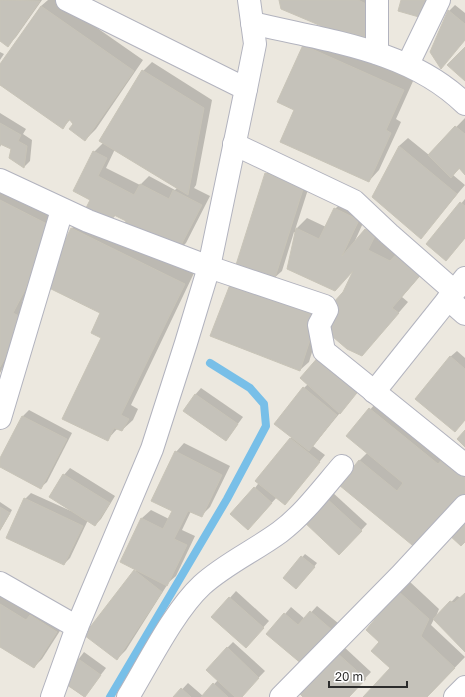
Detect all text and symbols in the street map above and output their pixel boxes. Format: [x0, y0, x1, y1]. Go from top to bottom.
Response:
scale bar [329, 663, 407, 689]
text: 20 m [335, 669, 363, 684]

